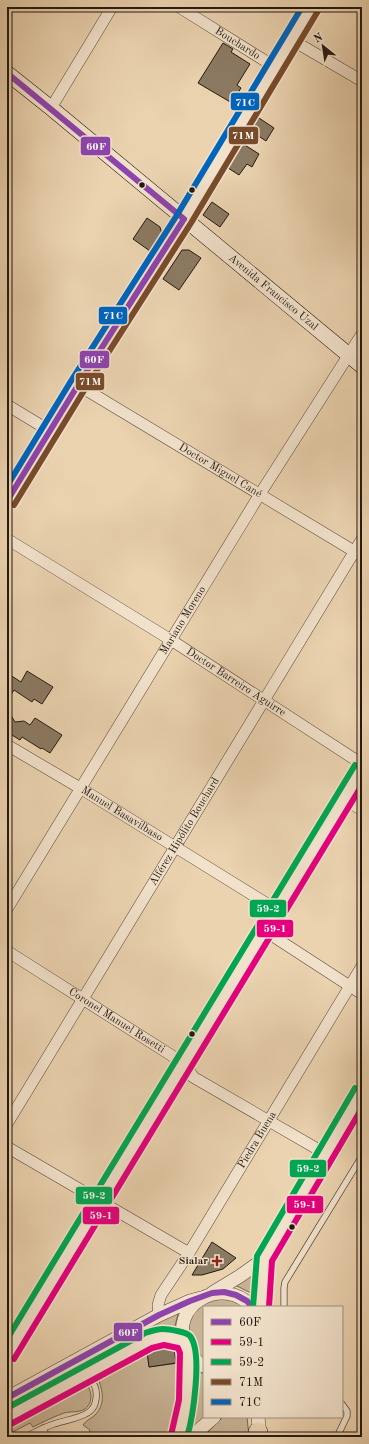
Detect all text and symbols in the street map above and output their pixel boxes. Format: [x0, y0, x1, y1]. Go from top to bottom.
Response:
street label: Bouchardo [213, 25, 262, 62]
north arrow [303, 26, 343, 66]
text: N [312, 31, 326, 46]
line badge: 71C [230, 92, 260, 111]
text: 71C [235, 98, 255, 109]
line badge: 71M [228, 126, 259, 145]
text: 71M [232, 131, 254, 142]
line badge: 60F [80, 136, 111, 156]
text: 60F [86, 142, 106, 153]
unlabelled marker [137, 180, 147, 190]
unlabelled marker [187, 185, 197, 195]
street label: Avenida Francisco Uzal [226, 252, 320, 333]
line badge: 71C [98, 306, 128, 325]
text: 71C [103, 311, 123, 322]
line badge: 60F [79, 350, 110, 369]
text: 60F [84, 355, 104, 366]
line badge: 71M [75, 372, 105, 391]
text: 71M [79, 377, 101, 388]
street label: Doctor Miguel Cané [177, 441, 264, 500]
street label: Mariano Moreno [158, 584, 208, 656]
street label: Doctor Barreiro Aguirre [184, 646, 288, 718]
street label: Alférez Hipólito Bouchard [147, 775, 221, 888]
street label: Manuel Basavilbaso [79, 785, 165, 843]
line badge: 59-2 [249, 899, 287, 918]
text: 59-2 [256, 904, 280, 915]
line badge: 59-1 [256, 919, 294, 938]
text: 59-1 [263, 924, 287, 935]
street label: Coronel Manuel Rosetti [67, 986, 167, 1055]
unlabelled marker [187, 1029, 197, 1039]
street label: Piedra Buena [236, 1109, 279, 1170]
line badge: 59-2 [289, 1159, 327, 1178]
text: 59-2 [296, 1164, 320, 1175]
line badge: 59-2 [75, 1186, 113, 1205]
text: 59-2 [82, 1191, 106, 1202]
line badge: 59-1 [286, 1195, 324, 1214]
text: 59-1 [293, 1200, 317, 1211]
line badge: 59-1 [82, 1206, 120, 1225]
text: 59-1 [89, 1211, 113, 1222]
unlabelled marker [287, 1222, 297, 1232]
marker: Sialar [211, 1255, 223, 1267]
place label: Sialar [179, 1256, 208, 1267]
legend [203, 1306, 343, 1418]
text: 60F [239, 1317, 261, 1329]
line badge: 60F [113, 1322, 143, 1342]
text: 60F [118, 1328, 138, 1339]
text: 59-1 [239, 1336, 264, 1349]
text: 59-2 [239, 1356, 264, 1369]
text: 71M [239, 1377, 263, 1389]
text: 71C [239, 1397, 261, 1409]

